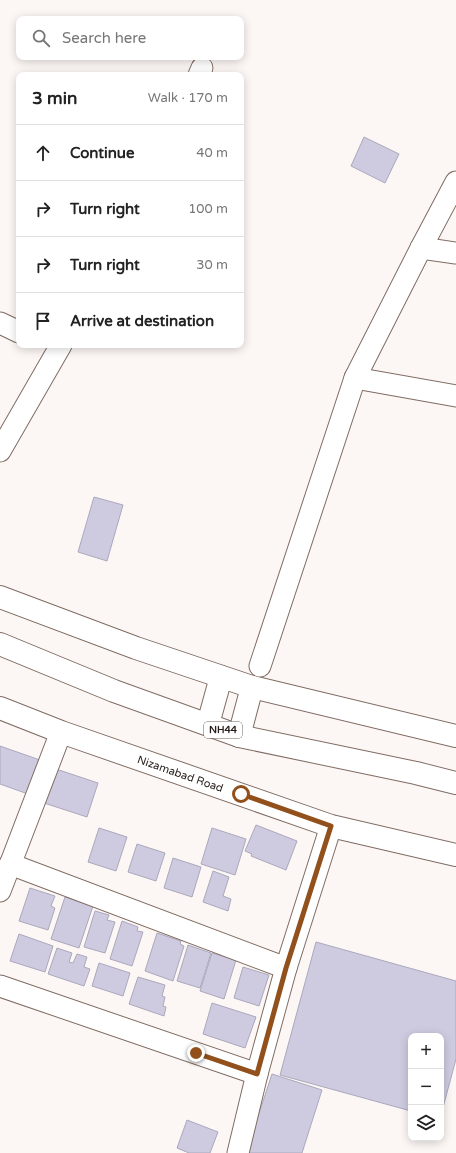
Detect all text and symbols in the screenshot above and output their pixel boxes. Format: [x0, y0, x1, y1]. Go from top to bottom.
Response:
search box [16, 16, 244, 60]
icon: search [30, 27, 52, 49]
text: Search here [62, 29, 146, 47]
text: 3 min [32, 88, 77, 109]
text: Walk · 170 m [148, 90, 228, 106]
icon: ahead [32, 142, 54, 164]
text: Continue [70, 144, 134, 162]
text: 40 m [196, 145, 228, 161]
icon: right [32, 198, 54, 220]
text: Turn right [70, 200, 140, 218]
text: 100 m [188, 201, 228, 217]
icon: right [32, 254, 54, 276]
text: Turn right [70, 256, 140, 274]
text: 30 m [196, 257, 228, 273]
icon: arrive [32, 310, 54, 332]
text: Arrive at destination [70, 312, 214, 330]
road number: NH44 [204, 722, 242, 738]
street label: Nizamabad Road [136, 753, 225, 795]
route start [232, 785, 250, 803]
map controls [408, 1033, 444, 1141]
button: + [408, 1033, 444, 1069]
route end [187, 1044, 205, 1062]
button: − [408, 1069, 444, 1105]
button: layers [408, 1105, 444, 1141]

